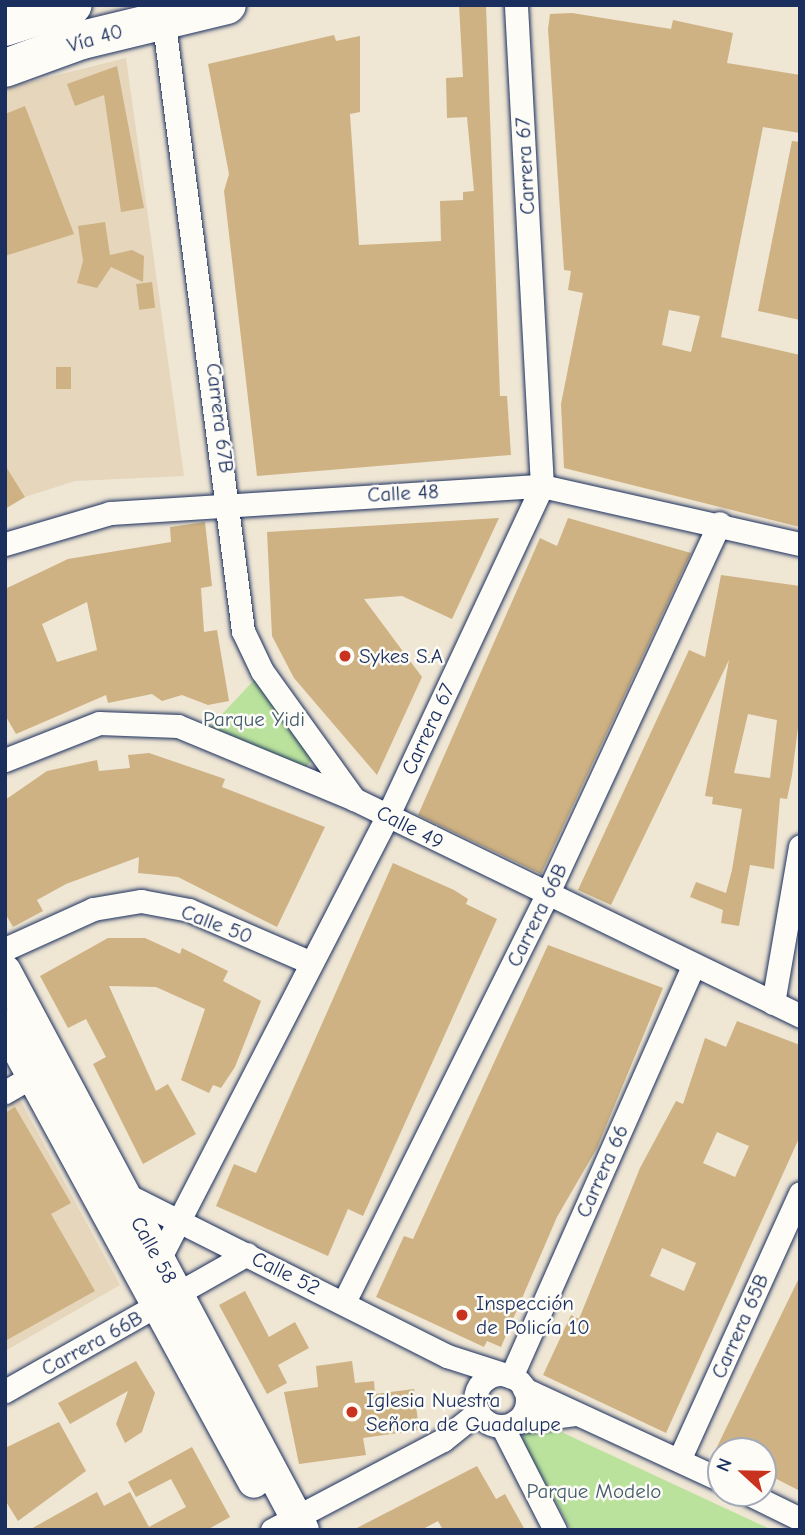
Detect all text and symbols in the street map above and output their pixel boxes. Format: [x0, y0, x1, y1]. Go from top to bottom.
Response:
street label: Vía 40 [64, 18, 126, 58]
street label: Carrera 67 [510, 117, 540, 215]
street label: Carrera 67B [201, 362, 239, 474]
street label: Calle 48 [367, 479, 439, 507]
place label: Sykes S.A [359, 643, 443, 669]
marker: Sykes S.A [337, 648, 353, 664]
street label: Carrera 67 [396, 679, 460, 779]
park label: Parque Yidi [203, 706, 305, 732]
street label: Calle 49 [372, 799, 448, 855]
street label: Carrera 66B [501, 859, 573, 971]
street label: Calle 50 [178, 899, 256, 949]
street label: Carrera 66 [570, 1121, 634, 1221]
street label: Calle 58 [125, 1212, 183, 1288]
street label: Calle 52 [248, 1246, 324, 1300]
street label: Carrera 65B [706, 1270, 774, 1382]
place label: Inspección de Policía 10 [476, 1290, 590, 1340]
street label: Carrera 66B [37, 1305, 147, 1381]
marker: Inspección de Policía 10 [454, 1307, 470, 1323]
place label: Iglesia Nuestra Señora de Guadalupe [366, 1387, 561, 1437]
marker: Iglesia Nuestra Señora de Guadalupe [344, 1404, 360, 1420]
north arrow [707, 1437, 777, 1507]
text: N [712, 1455, 737, 1475]
park label: Parque Modelo [527, 1478, 661, 1504]

